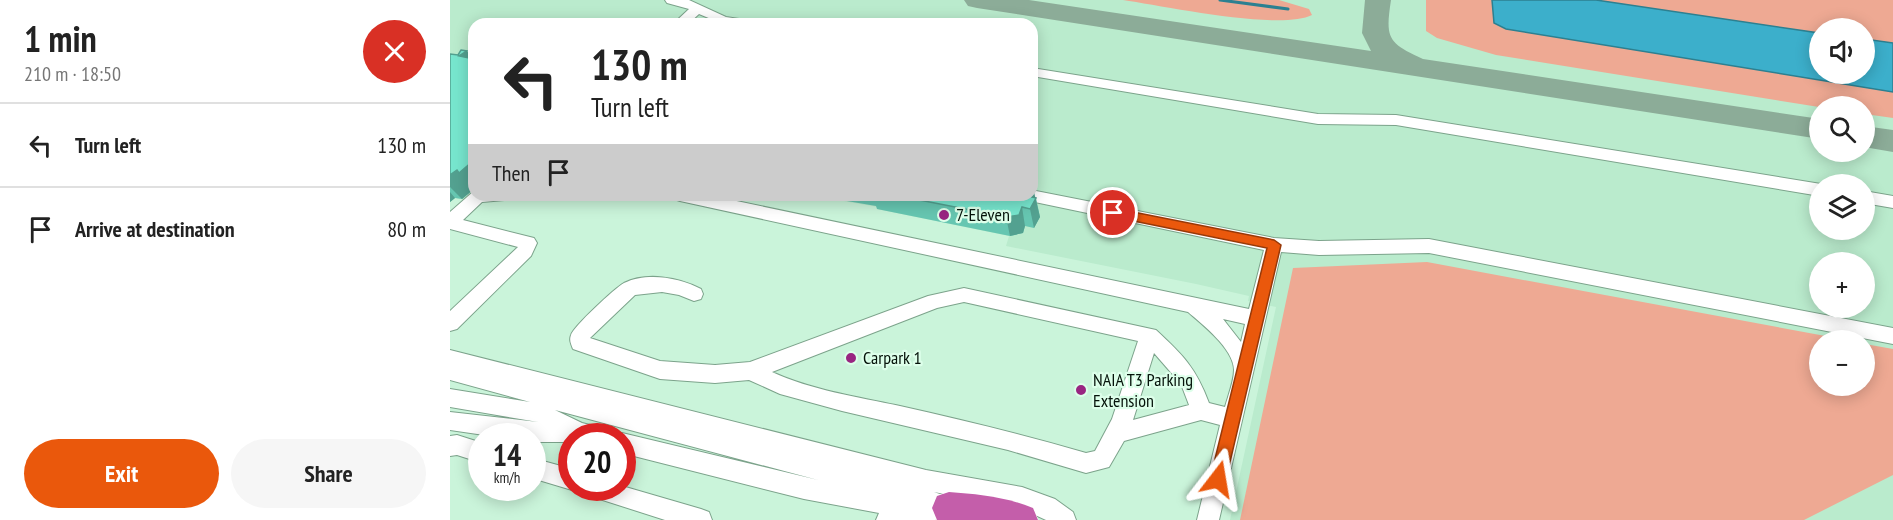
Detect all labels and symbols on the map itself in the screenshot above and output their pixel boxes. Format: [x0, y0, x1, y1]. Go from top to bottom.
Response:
pin [1087, 187, 1138, 238]
place label: 7-Eleven [956, 203, 1010, 226]
marker: 7-Eleven [937, 208, 951, 222]
place label: Carpark 1 [863, 346, 922, 369]
marker: Carpark 1 [844, 351, 858, 365]
place label: NAIA T3 Parking Extension [1093, 368, 1193, 412]
marker: NAIA T3 Parking Extension [1074, 383, 1088, 397]
speed limit sign: 20 [558, 423, 636, 501]
position arrow [1186, 447, 1250, 511]

